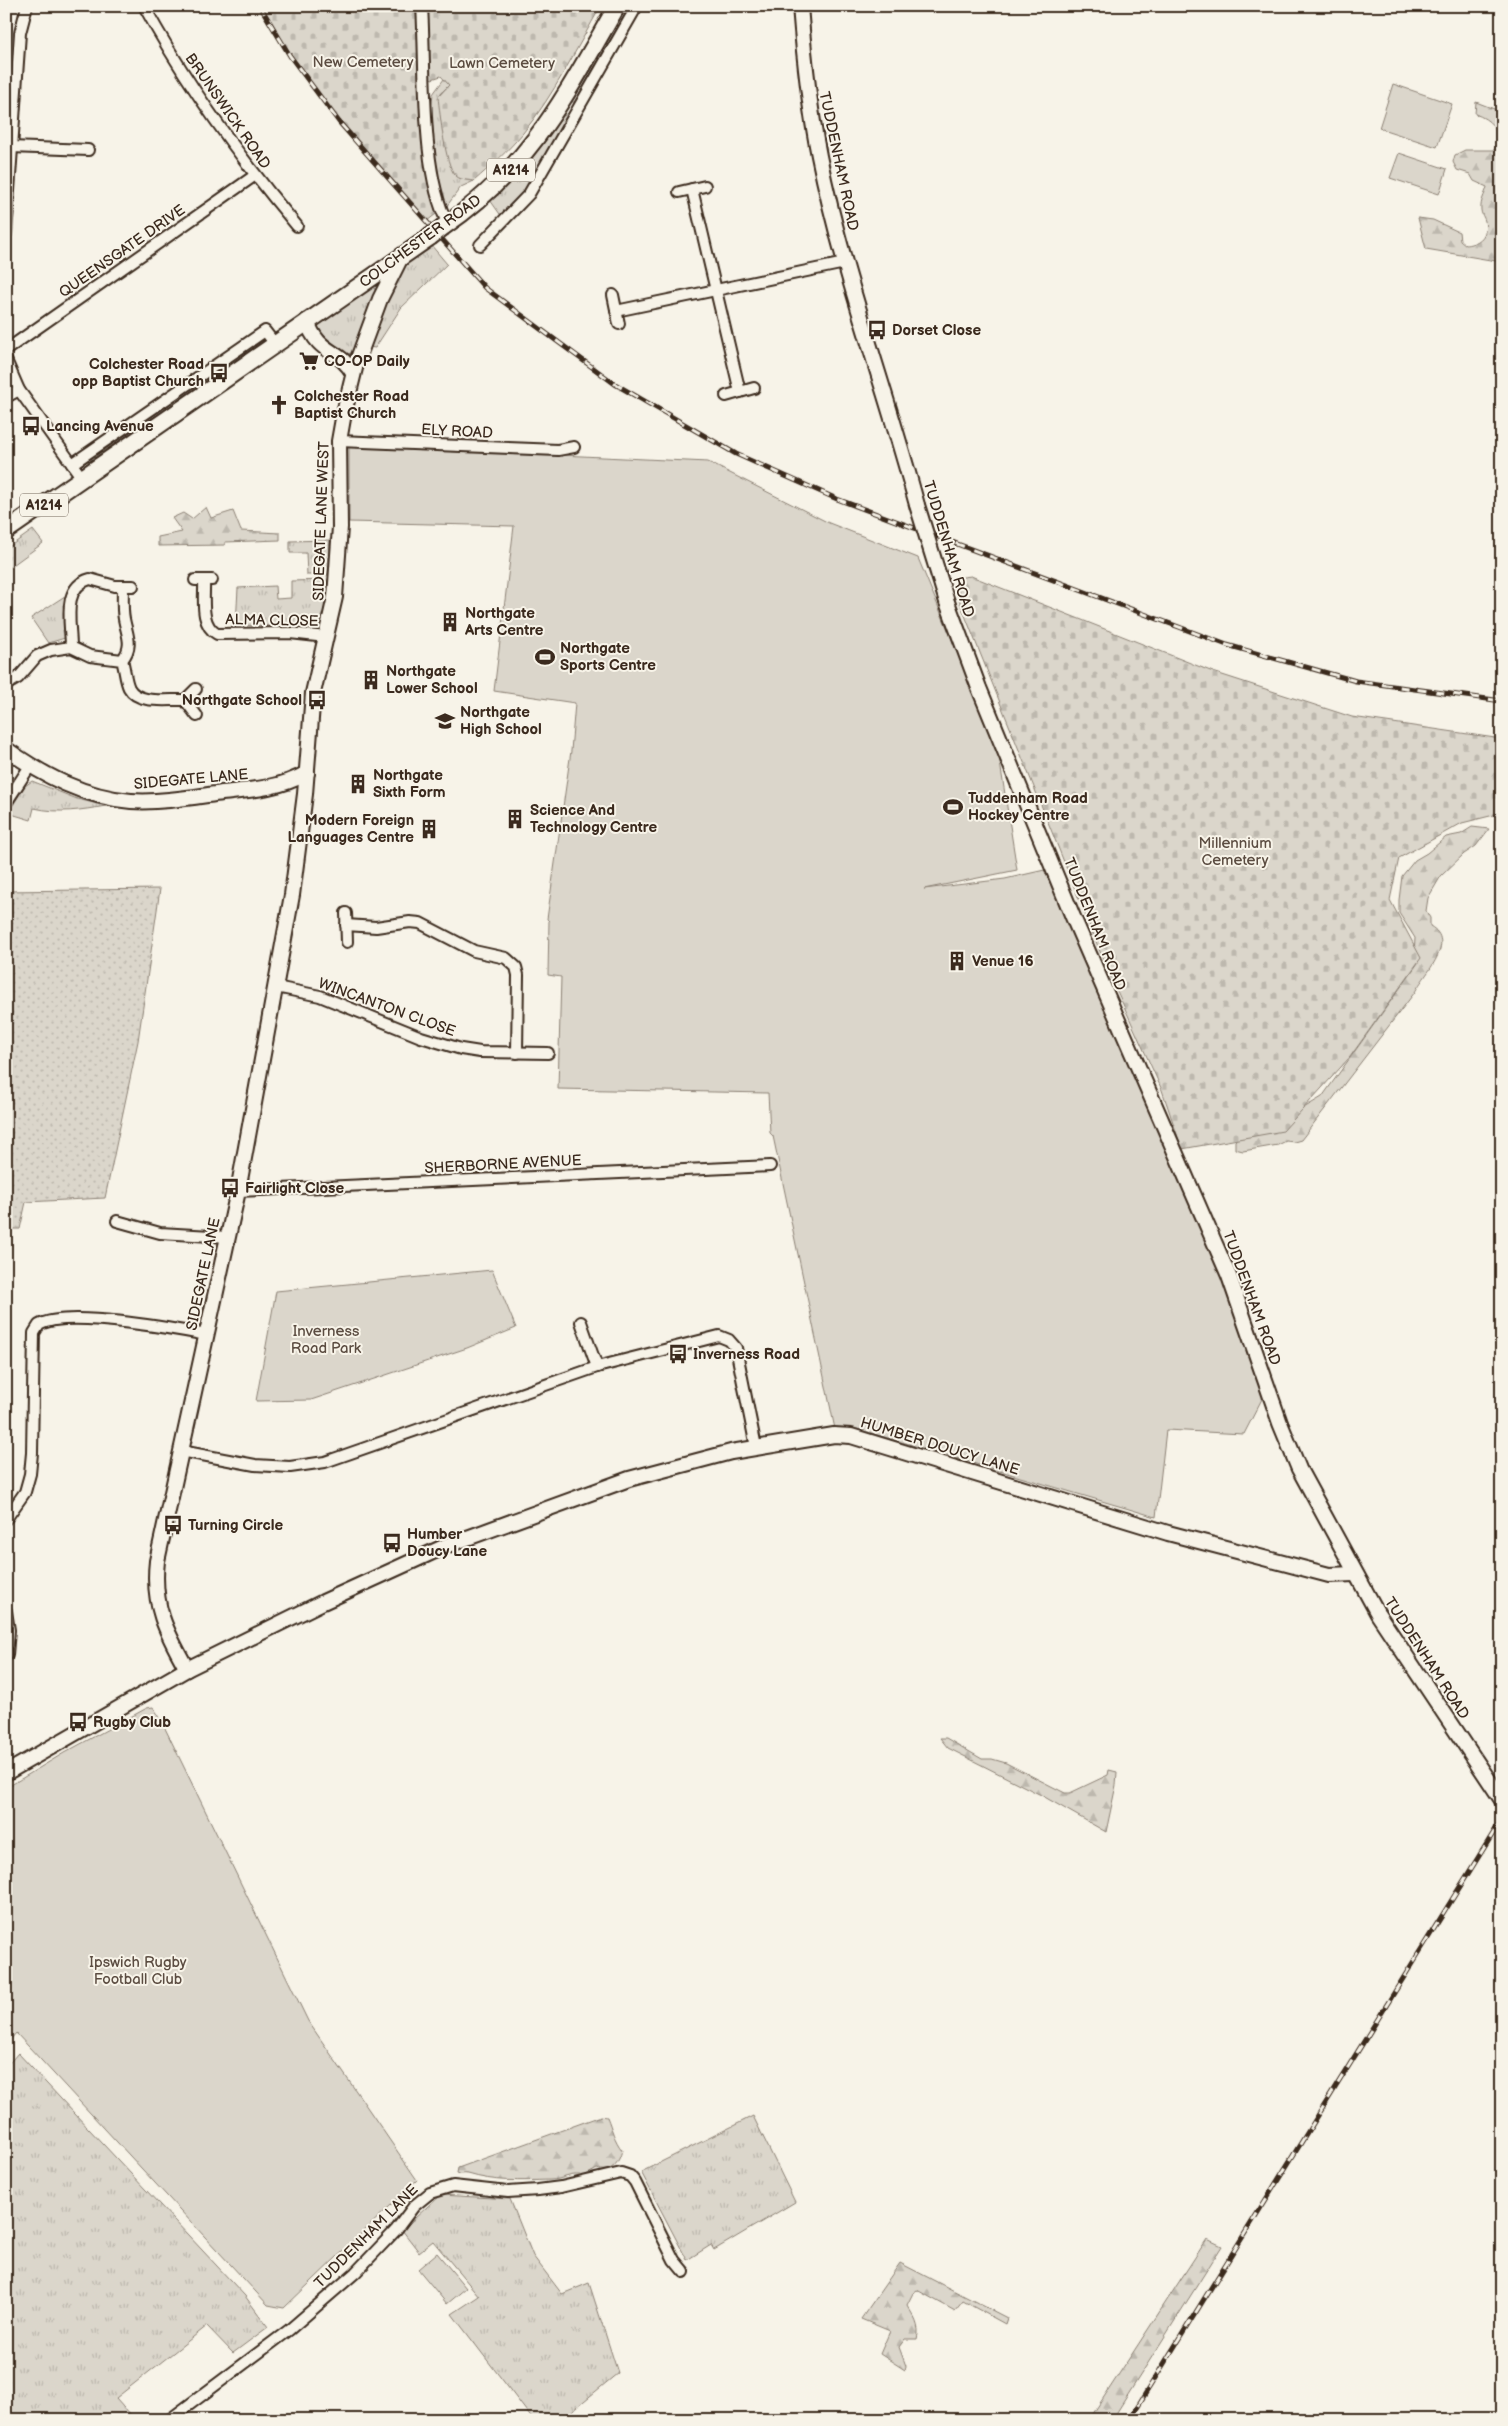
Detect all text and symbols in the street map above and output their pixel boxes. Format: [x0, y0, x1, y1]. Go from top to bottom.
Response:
street label: BRUNSWICK ROAD [181, 50, 275, 173]
park label: New Cemetery [312, 53, 414, 72]
park label: Lawn Cemetery [449, 54, 555, 73]
street label: TUDDENHAM ROAD [814, 90, 863, 233]
road number: A1214 [487, 158, 535, 182]
street label: COLCHESTER ROAD [356, 191, 485, 292]
street label: QUEENSGATE DRIVE [55, 201, 189, 302]
bus stop icon: Dorset Close [866, 319, 888, 341]
place label: Dorset Close [892, 321, 981, 340]
supermarket icon: CO-OP Daily [298, 350, 320, 372]
place label: CO-OP Daily [324, 352, 410, 371]
place label: Colchester Road opp Baptist Church [72, 355, 204, 391]
bus stop icon: Colchester Road opp Baptist Church [208, 362, 230, 384]
place label: Colchester Road Baptist Church [294, 387, 409, 423]
church icon: Colchester Road Baptist Church [268, 394, 290, 416]
bus stop icon: Lancing Avenue [20, 415, 42, 437]
place label: Lancing Avenue [46, 417, 154, 436]
street label: ELY ROAD [421, 420, 493, 443]
street label: SIDEGATE LANE WEST [309, 441, 334, 601]
street label: TUDDENHAM ROAD [919, 479, 978, 620]
road number: A1214 [20, 494, 68, 516]
place label: Northgate Arts Centre [464, 604, 544, 640]
street label: ALMA CLOSE [225, 610, 319, 631]
building icon: Northgate Arts Centre [439, 611, 461, 633]
place label: Northgate Sports Centre [560, 639, 656, 675]
sports icon: Northgate Sports Centre [534, 646, 556, 668]
place label: Northgate Lower School [386, 662, 478, 698]
building icon: Northgate Lower School [360, 669, 382, 691]
bus stop icon: Northgate School [306, 689, 328, 711]
place label: Northgate School [182, 691, 302, 710]
place label: Northgate High School [460, 703, 542, 739]
school or university icon: Northgate High School [434, 710, 456, 732]
street label: SIDEGATE LANE [133, 765, 249, 794]
place label: Northgate Sixth Form [373, 766, 446, 802]
building icon: Northgate Sixth Form [347, 773, 369, 795]
place label: Tuddenham Road Hockey Centre [968, 789, 1088, 825]
sports icon: Tuddenham Road Hockey Centre [942, 796, 964, 818]
place label: Science And Technology Centre [530, 801, 657, 837]
building icon: Science And Technology Centre [504, 808, 526, 830]
place label: Modern Foreign Languages Centre [288, 811, 414, 847]
building icon: Modern Foreign Languages Centre [418, 818, 440, 840]
park label: Millennium Cemetery [1198, 834, 1272, 870]
street label: TUDDENHAM ROAD [1059, 855, 1130, 994]
building icon: Venue 16 [946, 950, 968, 972]
place label: Venue 16 [972, 952, 1034, 971]
street label: WINCANTON CLOSE [316, 974, 458, 1041]
street label: SHERBORNE AVENUE [424, 1151, 582, 1178]
bus stop icon: Fairlight Close [219, 1177, 241, 1199]
place label: Fairlight Close [245, 1179, 344, 1198]
street label: SIDEGATE LANE [182, 1216, 225, 1332]
street label: TUDDENHAM ROAD [1218, 1228, 1285, 1368]
park label: Inverness Road Park [291, 1322, 362, 1358]
bus stop icon: Inverness Road [667, 1343, 689, 1365]
place label: Inverness Road [693, 1345, 800, 1364]
street label: HUMBER DOUCY LANE [858, 1413, 1022, 1480]
bus stop icon: Turning Circle [162, 1514, 184, 1536]
place label: Turning Circle [188, 1516, 283, 1535]
place label: Humber Doucy Lane [407, 1525, 487, 1561]
bus stop icon: Humber Doucy Lane [381, 1532, 403, 1554]
street label: TUDDENHAM ROAD [1380, 1594, 1473, 1723]
bus stop icon: Rugby Club [67, 1711, 89, 1733]
place label: Rugby Club [93, 1713, 171, 1732]
park label: Ipswich Rugby Football Club [89, 1953, 187, 1989]
street label: TUDDENHAM LANE [310, 2180, 422, 2292]

